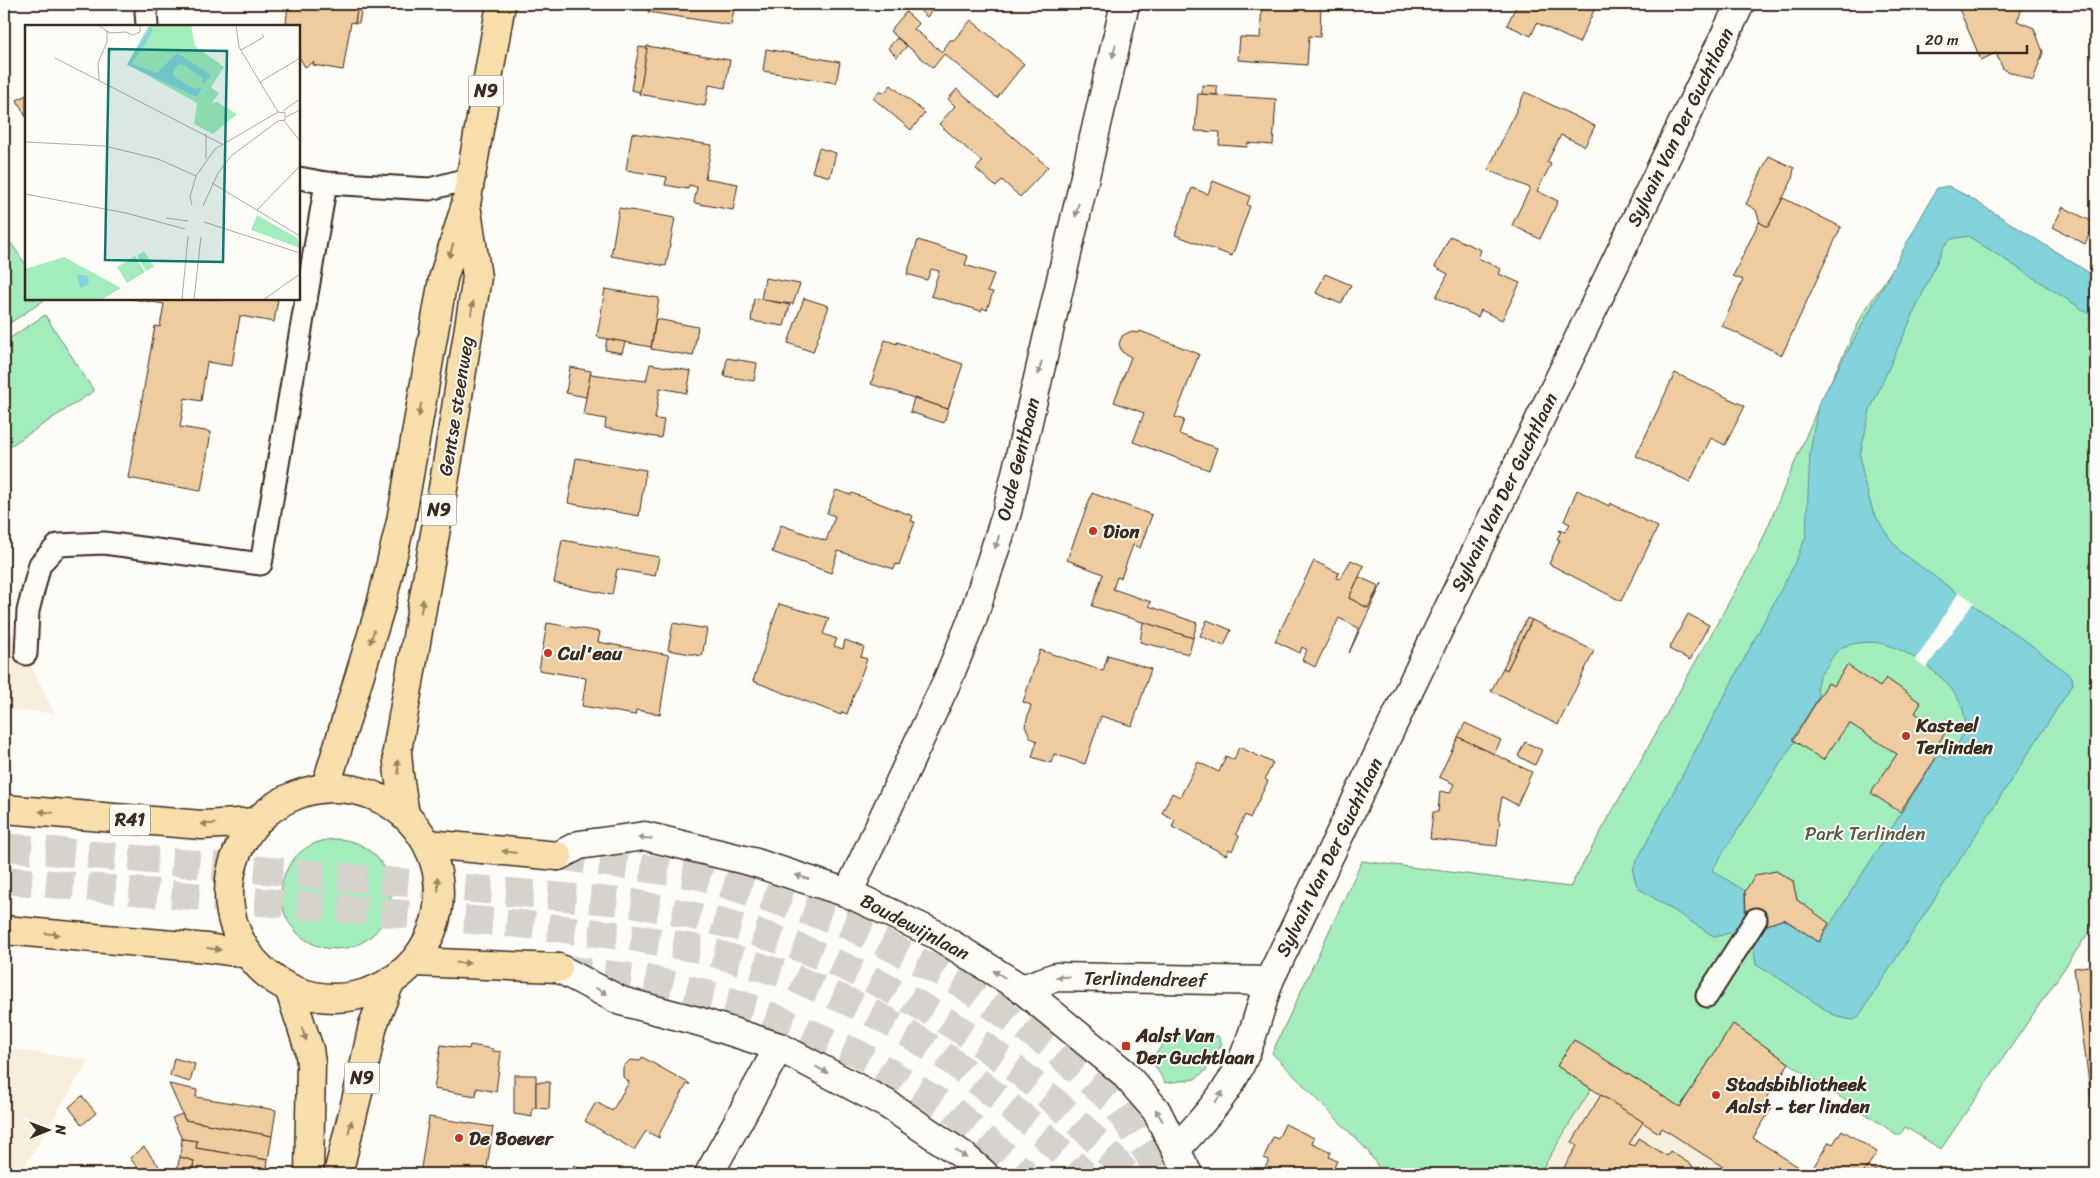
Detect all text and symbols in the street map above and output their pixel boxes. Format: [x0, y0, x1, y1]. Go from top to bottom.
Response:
street label: Sylvain Van Der Guchtlaan [1617, 22, 1743, 232]
scale bar [1918, 22, 2026, 54]
inset map [25, 25, 300, 300]
text: 20 m [1925, 27, 1959, 53]
one-way arrow [1109, 44, 1117, 60]
road number: N9 [468, 76, 504, 106]
one-way arrow [1073, 202, 1081, 217]
one-way arrow [447, 244, 455, 259]
one-way arrow [469, 300, 477, 316]
street label: Gentse steenweg [429, 333, 483, 478]
one-way arrow [1036, 360, 1044, 375]
street label: Sylvain Van Der Guchtlaan [1441, 387, 1567, 597]
street label: Oude Gentbaan [987, 394, 1049, 524]
one-way arrow [416, 403, 424, 419]
road number: N9 [422, 494, 456, 526]
place label: Dion [1103, 515, 1140, 548]
marker: Dion [1087, 525, 1099, 537]
one-way arrow [992, 535, 1000, 550]
one-way arrow [419, 598, 427, 614]
one-way arrow [367, 630, 375, 645]
place label: Cul'eau [557, 637, 623, 670]
marker: Cul'eau [542, 647, 554, 659]
place label: Kasteel Terlinden [1915, 709, 1994, 764]
marker: Kasteel Terlinden [1900, 730, 1912, 742]
street label: Sylvain Van Der Guchtlaan [1266, 752, 1392, 962]
one-way arrow [394, 758, 402, 774]
road number: R41 [110, 804, 150, 836]
one-way arrow [38, 808, 54, 816]
park label: Park Terlinden [1805, 817, 1925, 850]
one-way arrow [200, 821, 216, 829]
one-way arrow [636, 833, 652, 841]
one-way arrow [501, 848, 517, 856]
one-way arrow [794, 873, 809, 881]
one-way arrow [434, 876, 442, 892]
street label: Boudewijnlaan [854, 884, 976, 970]
one-way arrow [45, 931, 61, 939]
one-way arrow [206, 946, 222, 954]
one-way arrow [455, 960, 471, 968]
street label: Terlindendreef [1084, 961, 1209, 997]
one-way arrow [992, 969, 1005, 978]
one-way arrow [1055, 974, 1071, 982]
one-way arrow [593, 987, 608, 995]
place label: Aalst Van Der Guchtlaan [1135, 1019, 1255, 1074]
one-way arrow [300, 1027, 308, 1042]
marker: Aalst Van Der Guchtlaan [1120, 1040, 1132, 1052]
road number: N9 [344, 1062, 380, 1094]
one-way arrow [815, 1066, 829, 1074]
place label: Stadsbibliotheek Aalst - ter linden [1725, 1068, 1870, 1123]
marker: Stadsbibliotheek Aalst - ter linden [1710, 1089, 1722, 1101]
one-way arrow [1214, 1090, 1224, 1104]
north arrow [22, 1106, 72, 1156]
one-way arrow [1155, 1108, 1163, 1122]
one-way arrow [346, 1119, 354, 1134]
place label: De Boever [469, 1122, 555, 1155]
text: N [48, 1124, 73, 1135]
marker: De Boever [453, 1132, 465, 1144]
one-way arrow [954, 1149, 968, 1159]

